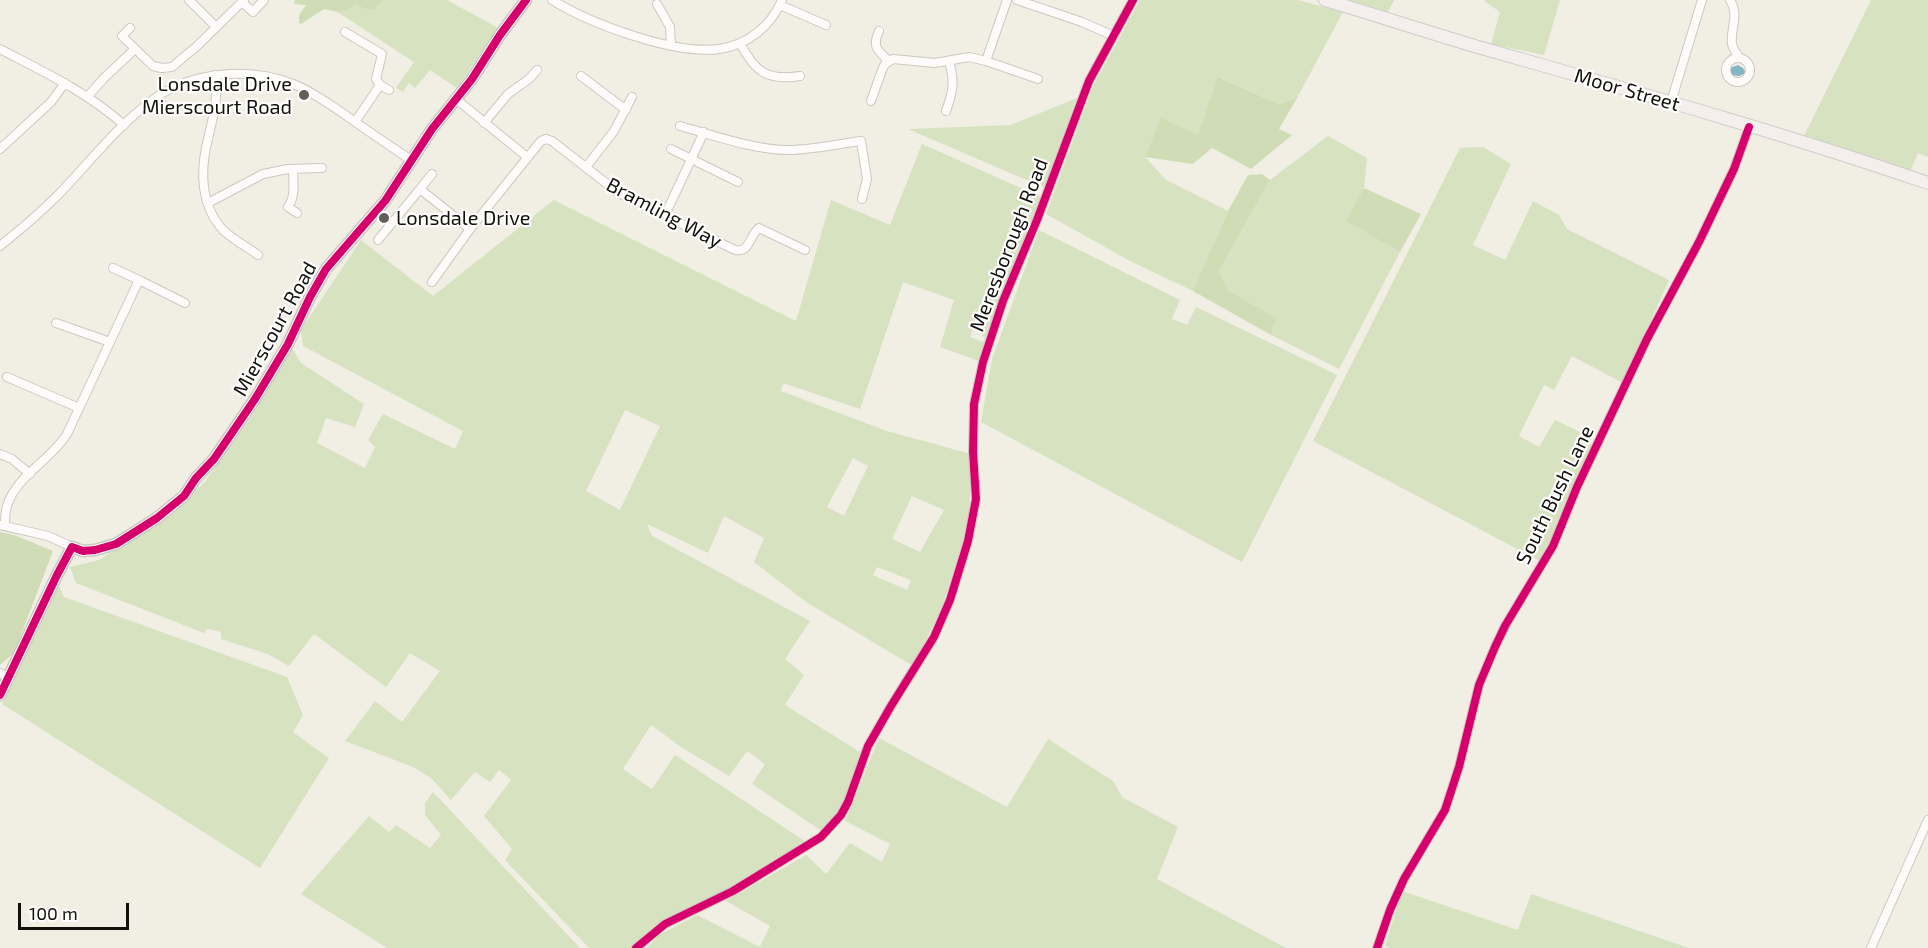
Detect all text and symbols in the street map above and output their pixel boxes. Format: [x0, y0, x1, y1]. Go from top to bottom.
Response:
street label: Moor Street [1572, 64, 1682, 116]
place label: Lonsdale Drive Mierscourt Road [142, 72, 292, 119]
marker: Lonsdale Drive Mierscourt Road [297, 88, 311, 102]
street label: Meresborough Road [965, 155, 1053, 335]
street label: Bramling Way [602, 173, 726, 253]
place label: Lonsdale Drive [396, 206, 530, 230]
marker: Lonsdale Drive [377, 211, 391, 225]
street label: Mierscourt Road [228, 258, 322, 400]
street label: South Bush Lane [1511, 422, 1599, 568]
scale bar [21, 891, 132, 929]
text: 100 m [29, 902, 78, 924]

